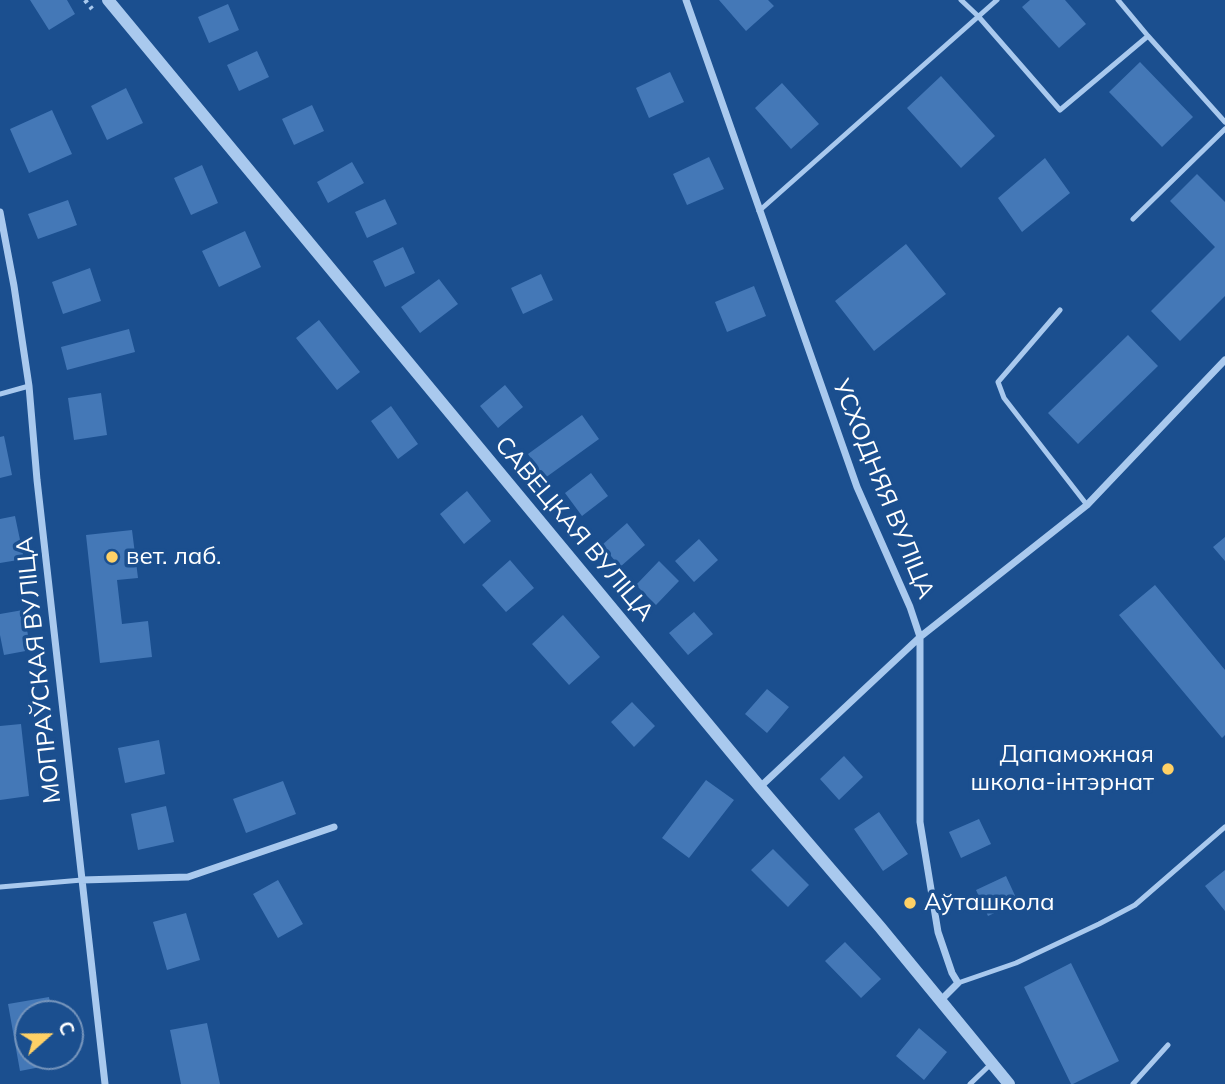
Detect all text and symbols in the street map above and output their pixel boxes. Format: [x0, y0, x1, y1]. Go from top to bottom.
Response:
street label: УСХОДНЯЯ ВУЛІЦА [826, 375, 940, 603]
street label: САВЕЦКАЯ ВУЛІЦА [488, 431, 660, 627]
street label: МОПРАЎСКАЯ ВУЛІЦА [11, 535, 67, 805]
place label: вет. лаб. [126, 543, 221, 571]
marker: вет. лаб. [104, 549, 120, 565]
place label: Дапаможная школа-інтэрнат [971, 741, 1154, 797]
marker: Дапаможная школа-інтэрнат [1160, 761, 1176, 777]
place label: Аўташкола [924, 889, 1055, 917]
marker: Аўташкола [902, 895, 918, 911]
north arrow [14, 1000, 84, 1070]
text: С [53, 1018, 80, 1039]

